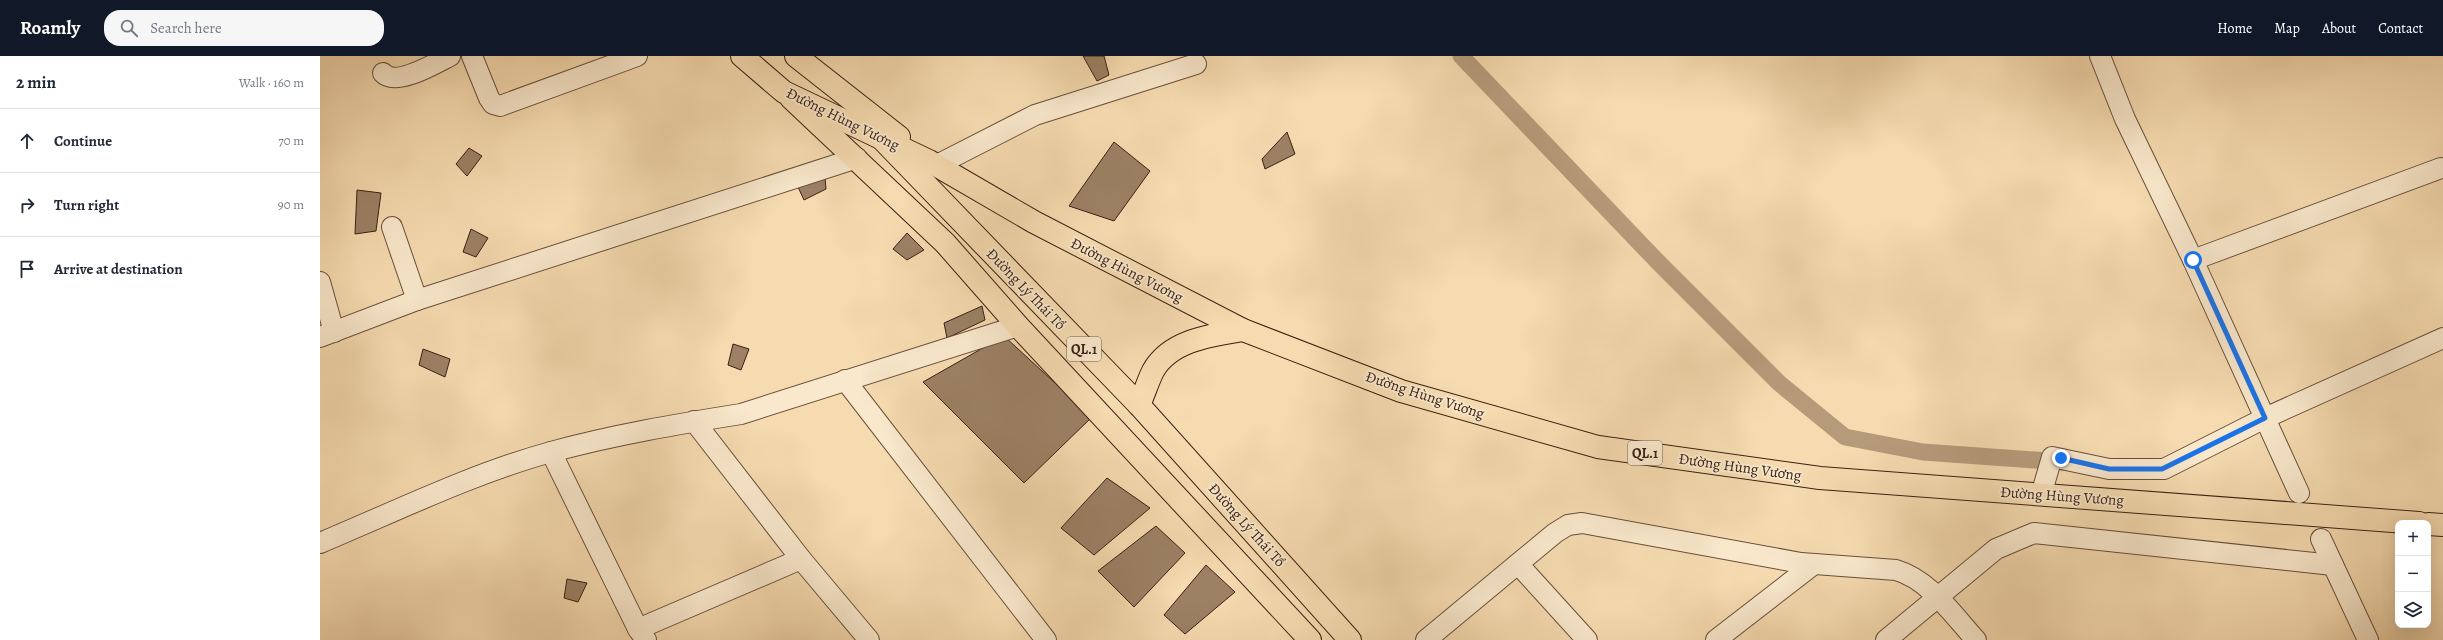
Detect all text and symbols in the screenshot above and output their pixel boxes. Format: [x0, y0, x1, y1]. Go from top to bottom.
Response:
search box [104, 10, 384, 46]
text: Roamly [20, 15, 80, 41]
icon: search [118, 17, 140, 39]
text: Search here [150, 18, 222, 38]
text: Home [2217, 19, 2252, 38]
text: Map [2274, 19, 2300, 38]
text: About [2322, 19, 2356, 38]
text: Contact [2378, 19, 2423, 38]
text: 2 min [16, 71, 56, 94]
text: Walk · 160 m [239, 74, 304, 91]
street label: Đường Hùng Vương [783, 83, 903, 155]
icon: ahead [16, 130, 38, 152]
text: Continue [54, 131, 112, 151]
text: 70 m [278, 132, 304, 149]
icon: right [16, 194, 38, 216]
text: Turn right [54, 195, 119, 215]
text: 90 m [278, 196, 304, 213]
street label: Đường Hùng Vương [1067, 233, 1187, 307]
street label: Đường Lý Thái Tổ [982, 244, 1070, 334]
route start [2184, 251, 2202, 269]
icon: arrive [16, 258, 38, 280]
text: Arrive at destination [54, 259, 183, 279]
road number: QL.1 [1067, 337, 1101, 361]
street label: Đường Hùng Vương [1363, 366, 1487, 424]
road number: QL.1 [1628, 441, 1662, 465]
street label: Đường Hùng Vương [1677, 448, 1803, 486]
route end [2052, 449, 2070, 467]
street label: Đường Lý Thái Tổ [1204, 479, 1290, 571]
street label: Đường Hùng Vương [2000, 482, 2125, 510]
map controls [2395, 520, 2431, 628]
button: + [2395, 520, 2431, 556]
button: − [2395, 556, 2431, 592]
button: layers [2395, 592, 2431, 628]

